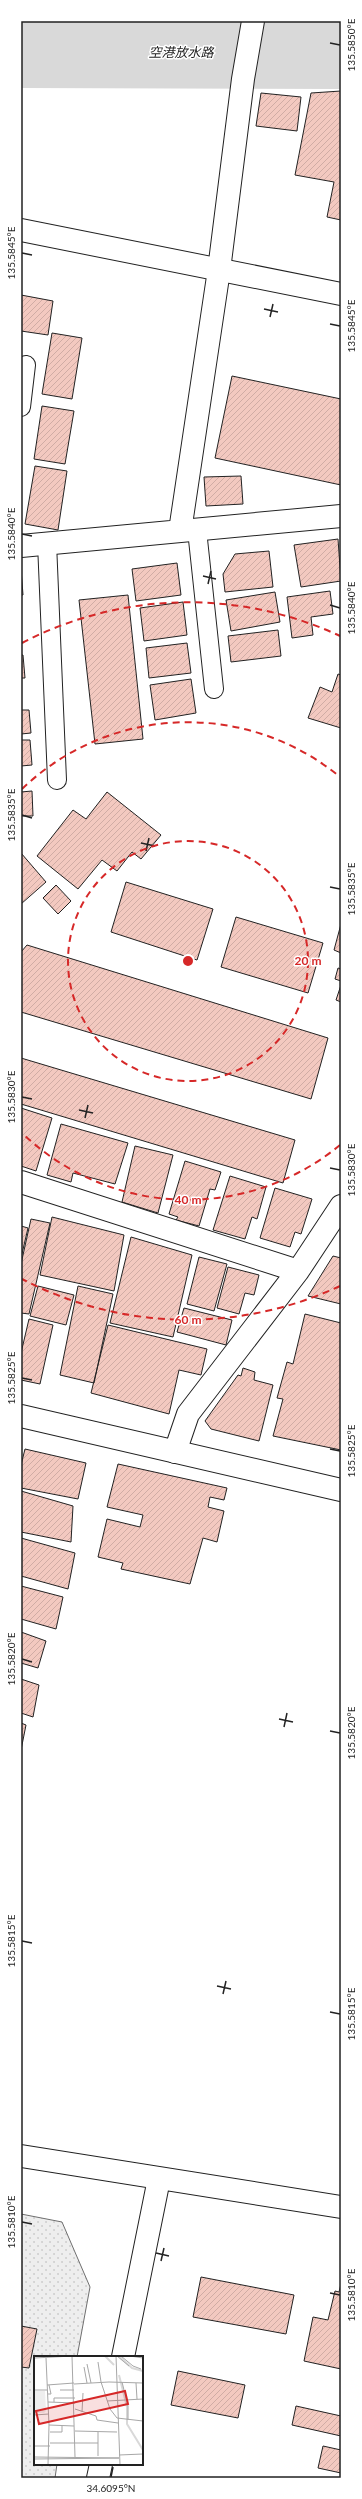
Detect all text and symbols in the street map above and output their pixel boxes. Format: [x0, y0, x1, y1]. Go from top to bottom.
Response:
text: 135.5850°E [345, 18, 357, 71]
water label: 空港放水路 [148, 44, 214, 60]
text: 135.5845°E [5, 226, 17, 279]
text: 135.5845°E [345, 299, 357, 352]
text: 135.5840°E [5, 507, 17, 560]
text: 135.5840°E [345, 581, 357, 634]
text: 135.5835°E [5, 788, 17, 841]
text: 135.5835°E [345, 862, 357, 915]
text: 20 m [295, 953, 321, 968]
centre of rings [181, 954, 195, 968]
text: 135.5830°E [5, 1070, 17, 1123]
text: 135.5830°E [345, 1143, 357, 1196]
text: 40 m [175, 1192, 201, 1207]
text: 60 m [175, 1312, 201, 1327]
text: 135.5825°E [5, 1351, 17, 1404]
text: 135.5825°E [345, 1424, 357, 1477]
text: 135.5820°E [5, 1632, 17, 1685]
text: 135.5820°E [345, 1706, 357, 1759]
text: 135.5815°E [5, 1914, 17, 1967]
text: 135.5815°E [345, 1987, 357, 2040]
text: 135.5810°E [5, 2195, 17, 2248]
text: 135.5810°E [345, 2268, 357, 2321]
inset map [34, 2356, 143, 2465]
text: 34.6095°N [87, 2482, 135, 2494]

